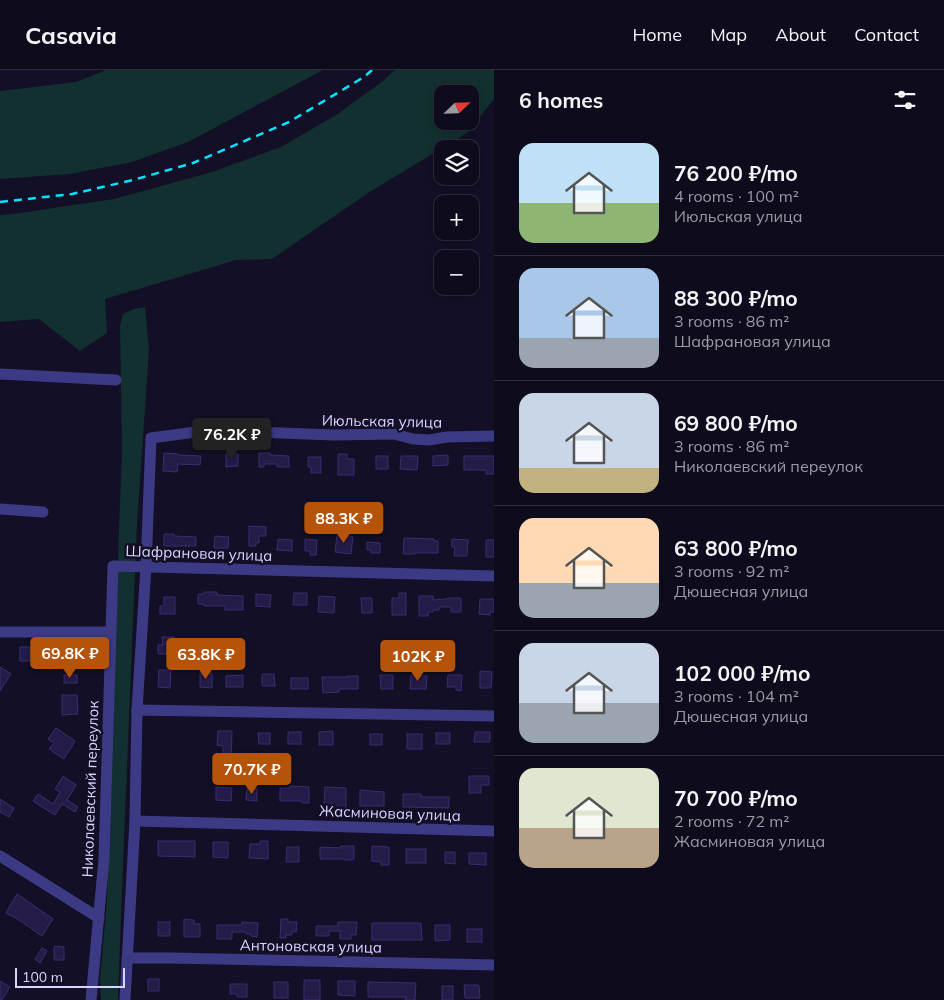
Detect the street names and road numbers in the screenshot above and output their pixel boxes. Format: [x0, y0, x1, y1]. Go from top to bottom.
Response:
street label: Июльская улица [322, 410, 442, 432]
street label: Шафрановая улица [125, 541, 273, 565]
street label: Николаевский переулок [77, 699, 103, 878]
street label: Жасминовая улица [319, 801, 461, 825]
street label: Антоновская улица [240, 935, 382, 957]

